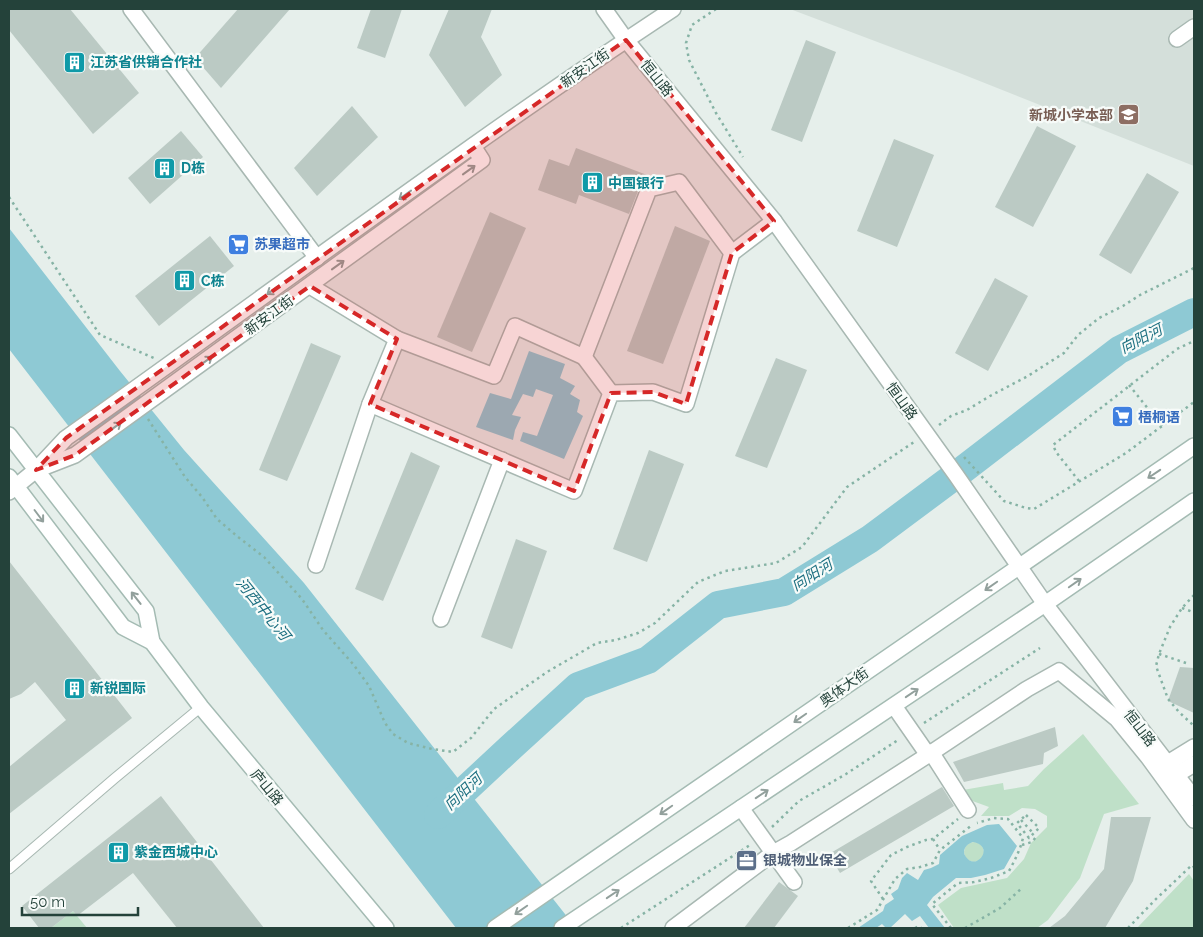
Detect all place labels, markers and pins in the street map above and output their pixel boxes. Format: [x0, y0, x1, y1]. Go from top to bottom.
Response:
building icon: 江苏省供销合作社 [62, 50, 86, 74]
place label: 江苏省供销合作社 [90, 54, 202, 70]
school or university icon: 新城小学本部 [1117, 103, 1141, 127]
place label: 新城小学本部 [1029, 107, 1113, 123]
building icon: D栋 [153, 156, 177, 180]
place label: D栋 [181, 160, 205, 176]
building icon: 中国银行 [580, 171, 604, 195]
place label: 中国银行 [608, 175, 664, 191]
supermarket icon: 苏果超市 [226, 232, 250, 256]
place label: 苏果超市 [254, 236, 310, 252]
building icon: C栋 [173, 269, 197, 293]
place label: C栋 [201, 273, 225, 289]
supermarket icon: 梧桐语 [1110, 405, 1134, 429]
place label: 梧桐语 [1138, 409, 1180, 425]
building icon: 新锐国际 [62, 676, 86, 700]
place label: 新锐国际 [90, 680, 146, 696]
building icon: 紫金西城中心 [106, 840, 130, 864]
place label: 紫金西城中心 [134, 844, 218, 860]
office icon: 银城物业保全 [735, 848, 759, 872]
place label: 银城物业保全 [763, 852, 847, 868]

